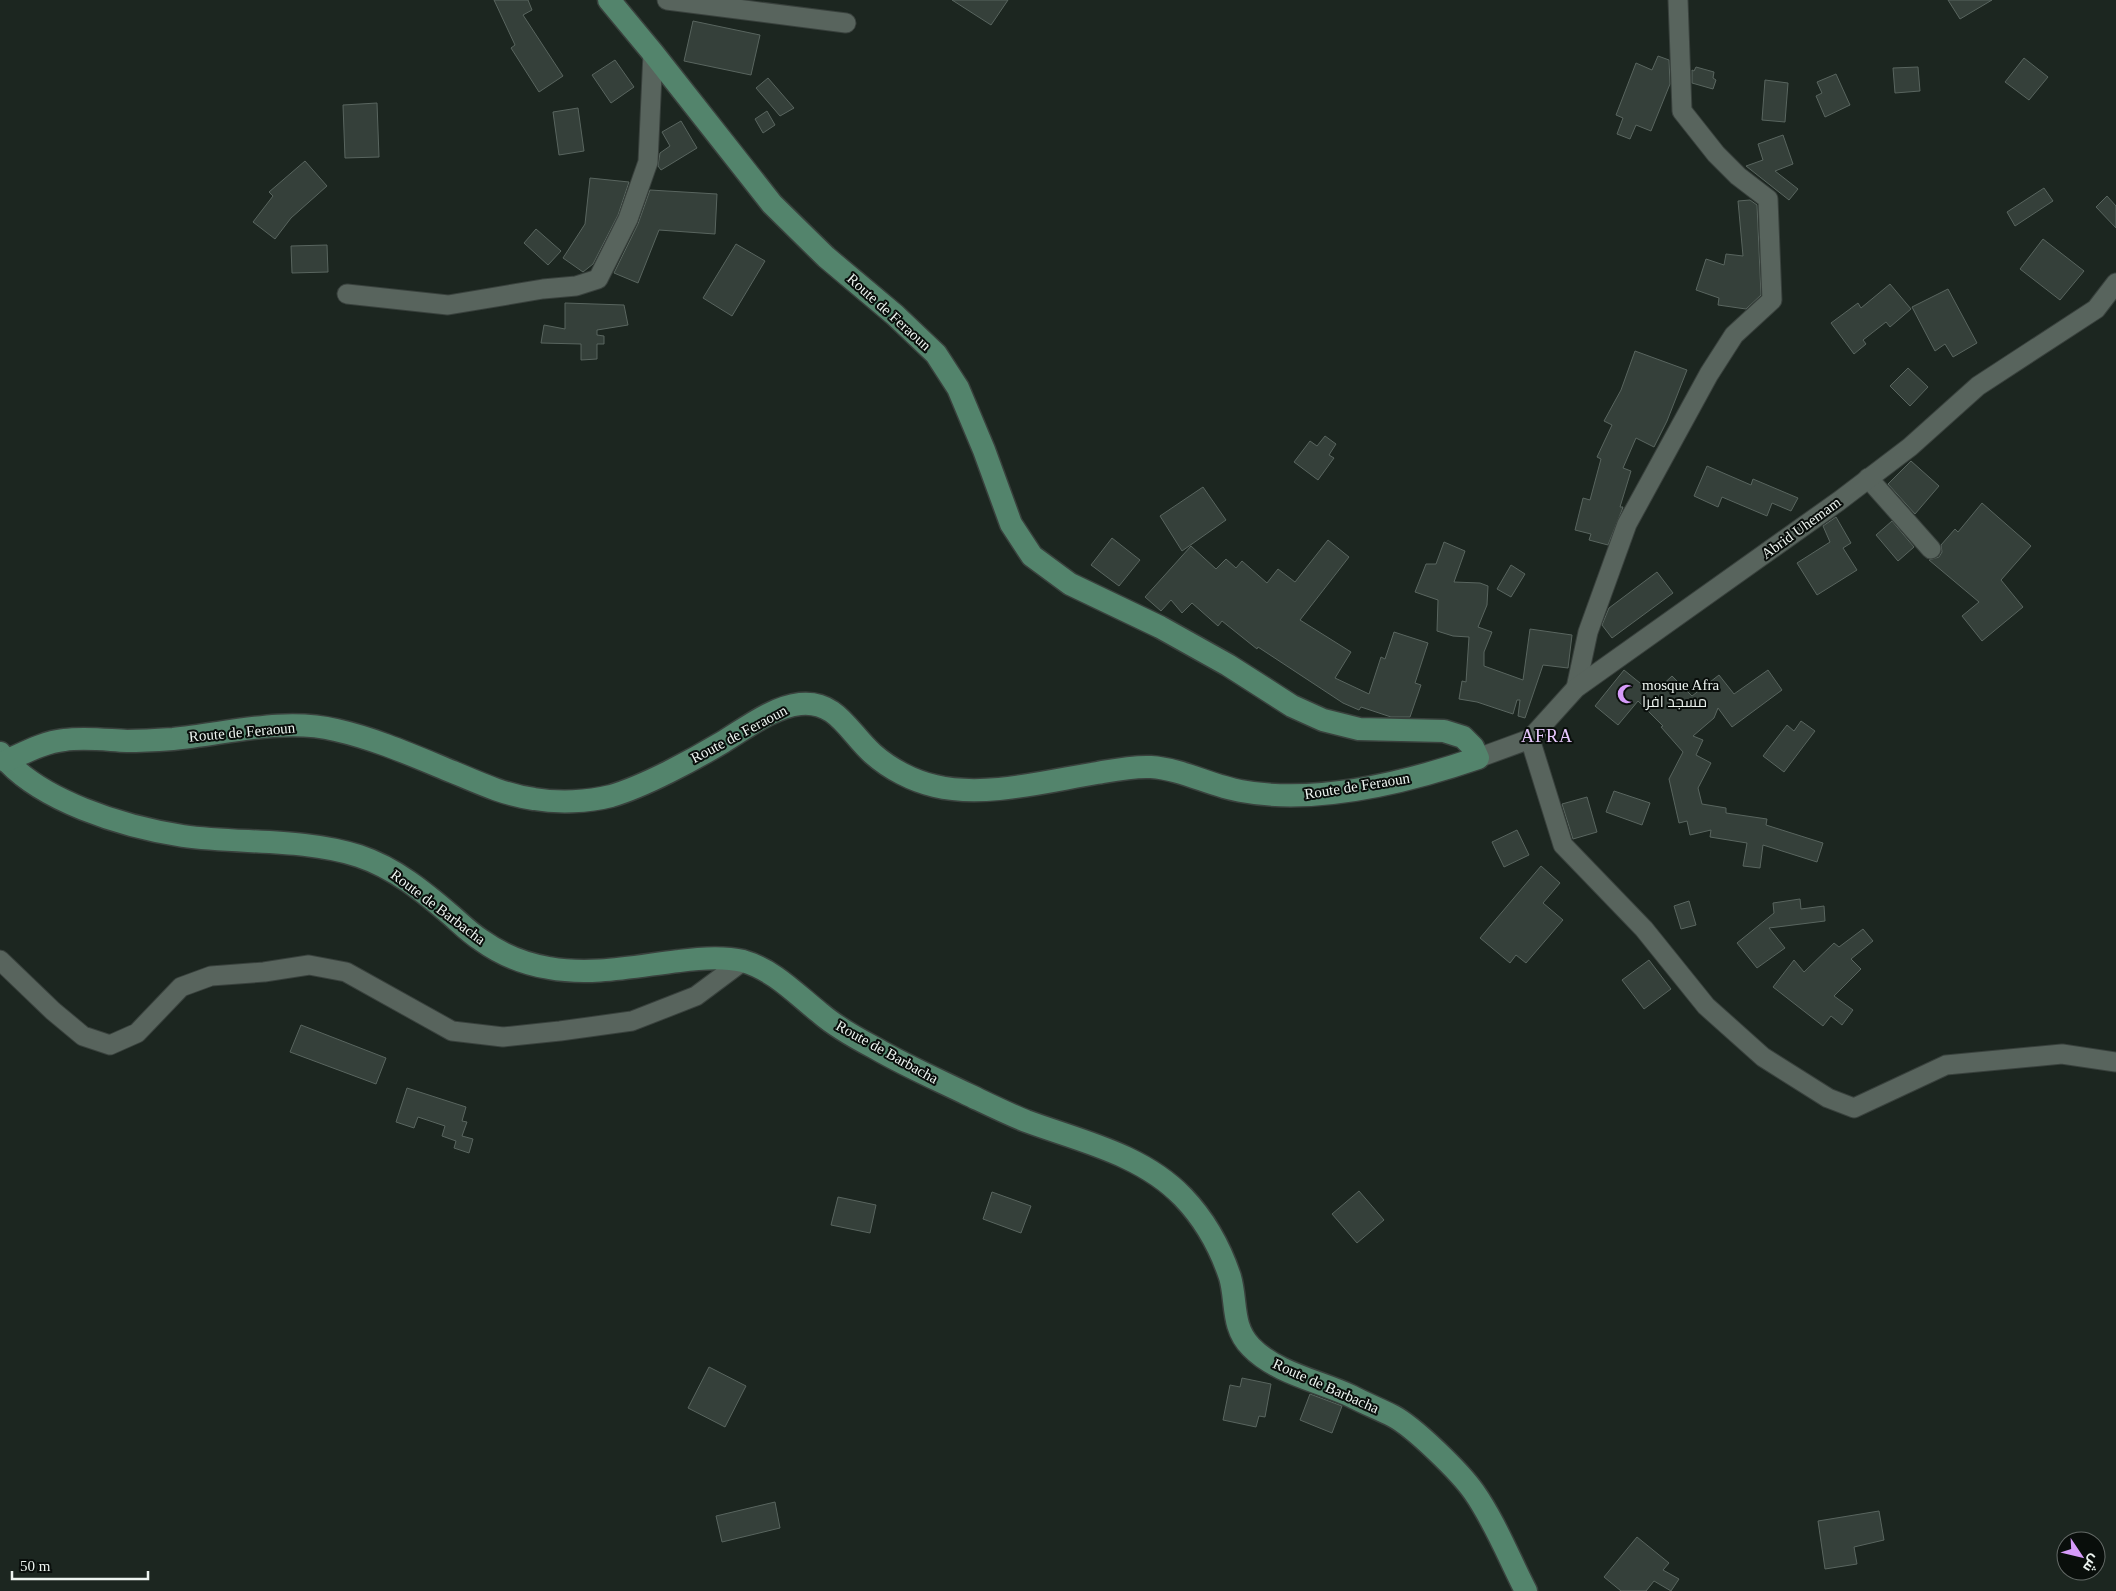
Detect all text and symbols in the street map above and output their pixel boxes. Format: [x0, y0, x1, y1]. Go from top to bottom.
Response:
street label: Route de Feraoun [844, 270, 934, 354]
street label: Abrid Uhemam [1758, 494, 1844, 562]
place label: mosque Afra مسجد افرا [1642, 677, 1719, 711]
mosque icon: mosque Afra مسجد افرا [1616, 683, 1638, 705]
street label: Route de Feraoun [688, 702, 790, 766]
street label: Route de Feraoun [188, 719, 296, 745]
district label: AFRA [1521, 726, 1573, 746]
street label: Route de Feraoun [1303, 770, 1411, 802]
street label: Route de Barbacha [388, 866, 489, 948]
street label: Route de Barbacha [833, 1017, 941, 1087]
street label: Route de Barbacha [1271, 1355, 1382, 1417]
north arrow [2056, 1531, 2106, 1581]
scale bar [12, 1548, 149, 1580]
text: ش [2079, 1551, 2103, 1575]
text: 50 m [20, 1558, 51, 1574]

